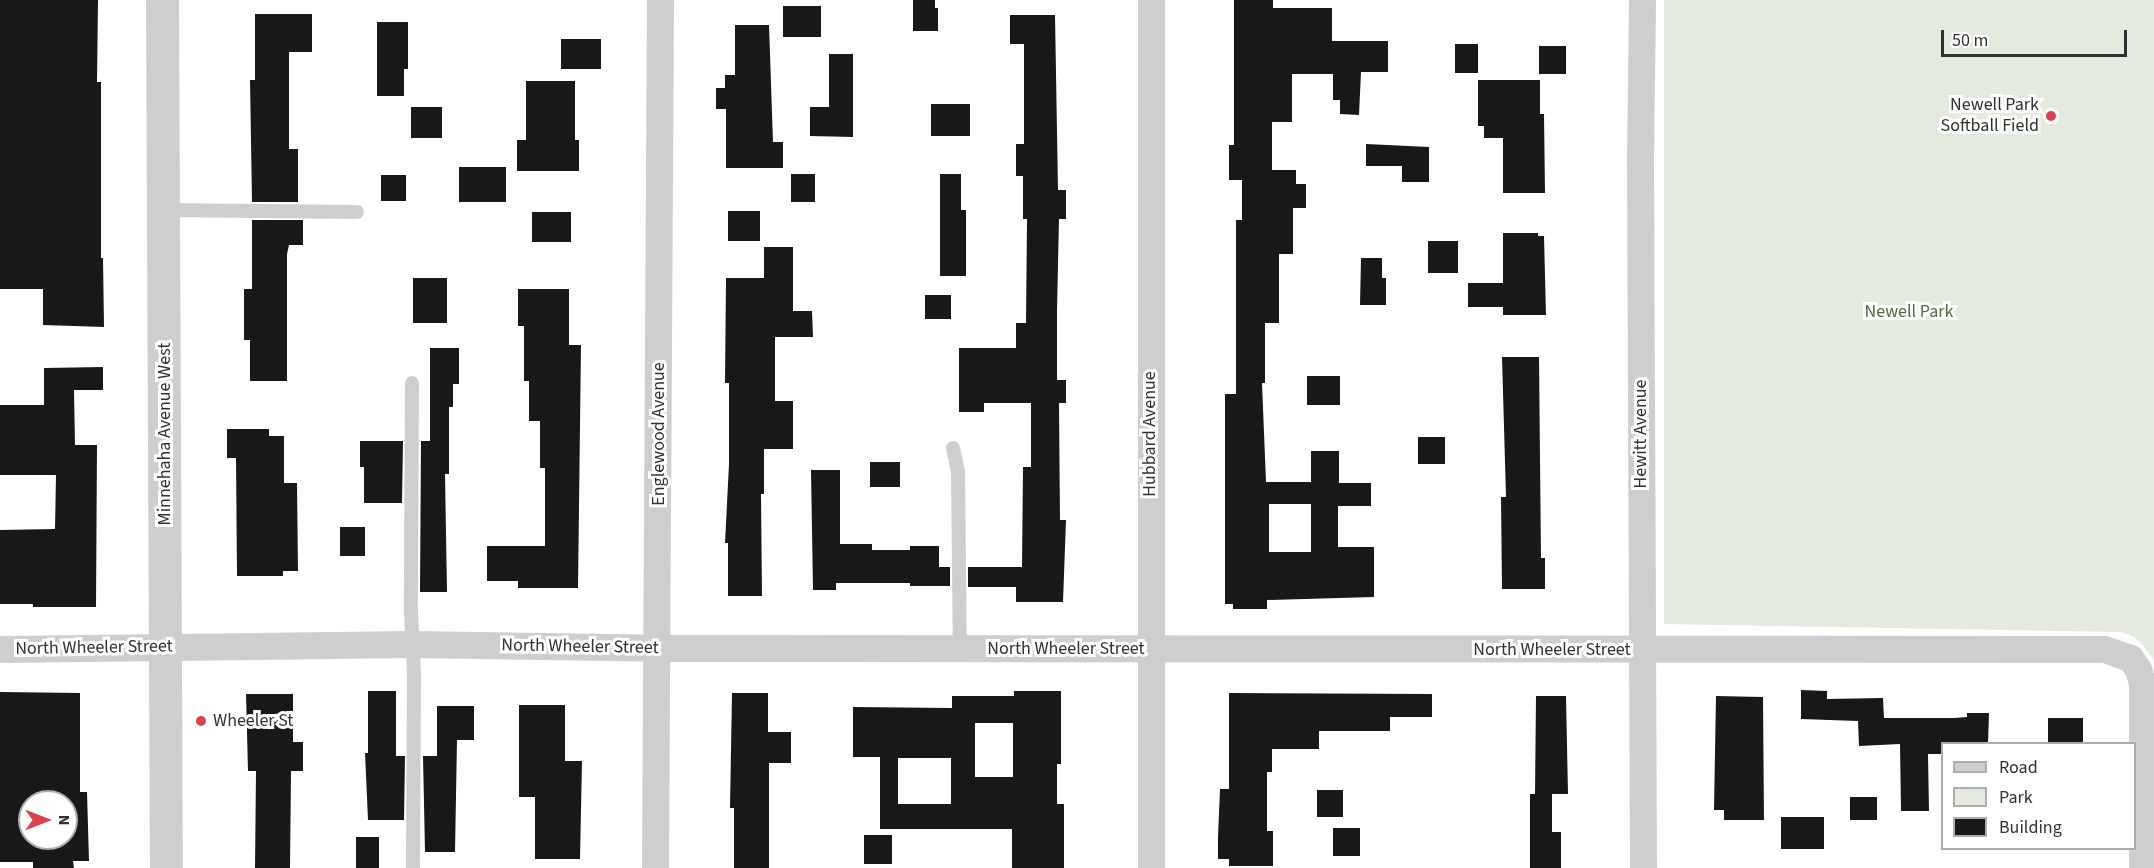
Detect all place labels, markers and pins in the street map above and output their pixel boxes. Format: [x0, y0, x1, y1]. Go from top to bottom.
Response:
place label: Newell Park Softball Field [1941, 95, 2039, 138]
marker: Newell Park Softball Field [2044, 109, 2058, 123]
place label: Wheeler St [213, 710, 293, 732]
marker: Wheeler St [194, 714, 208, 728]

